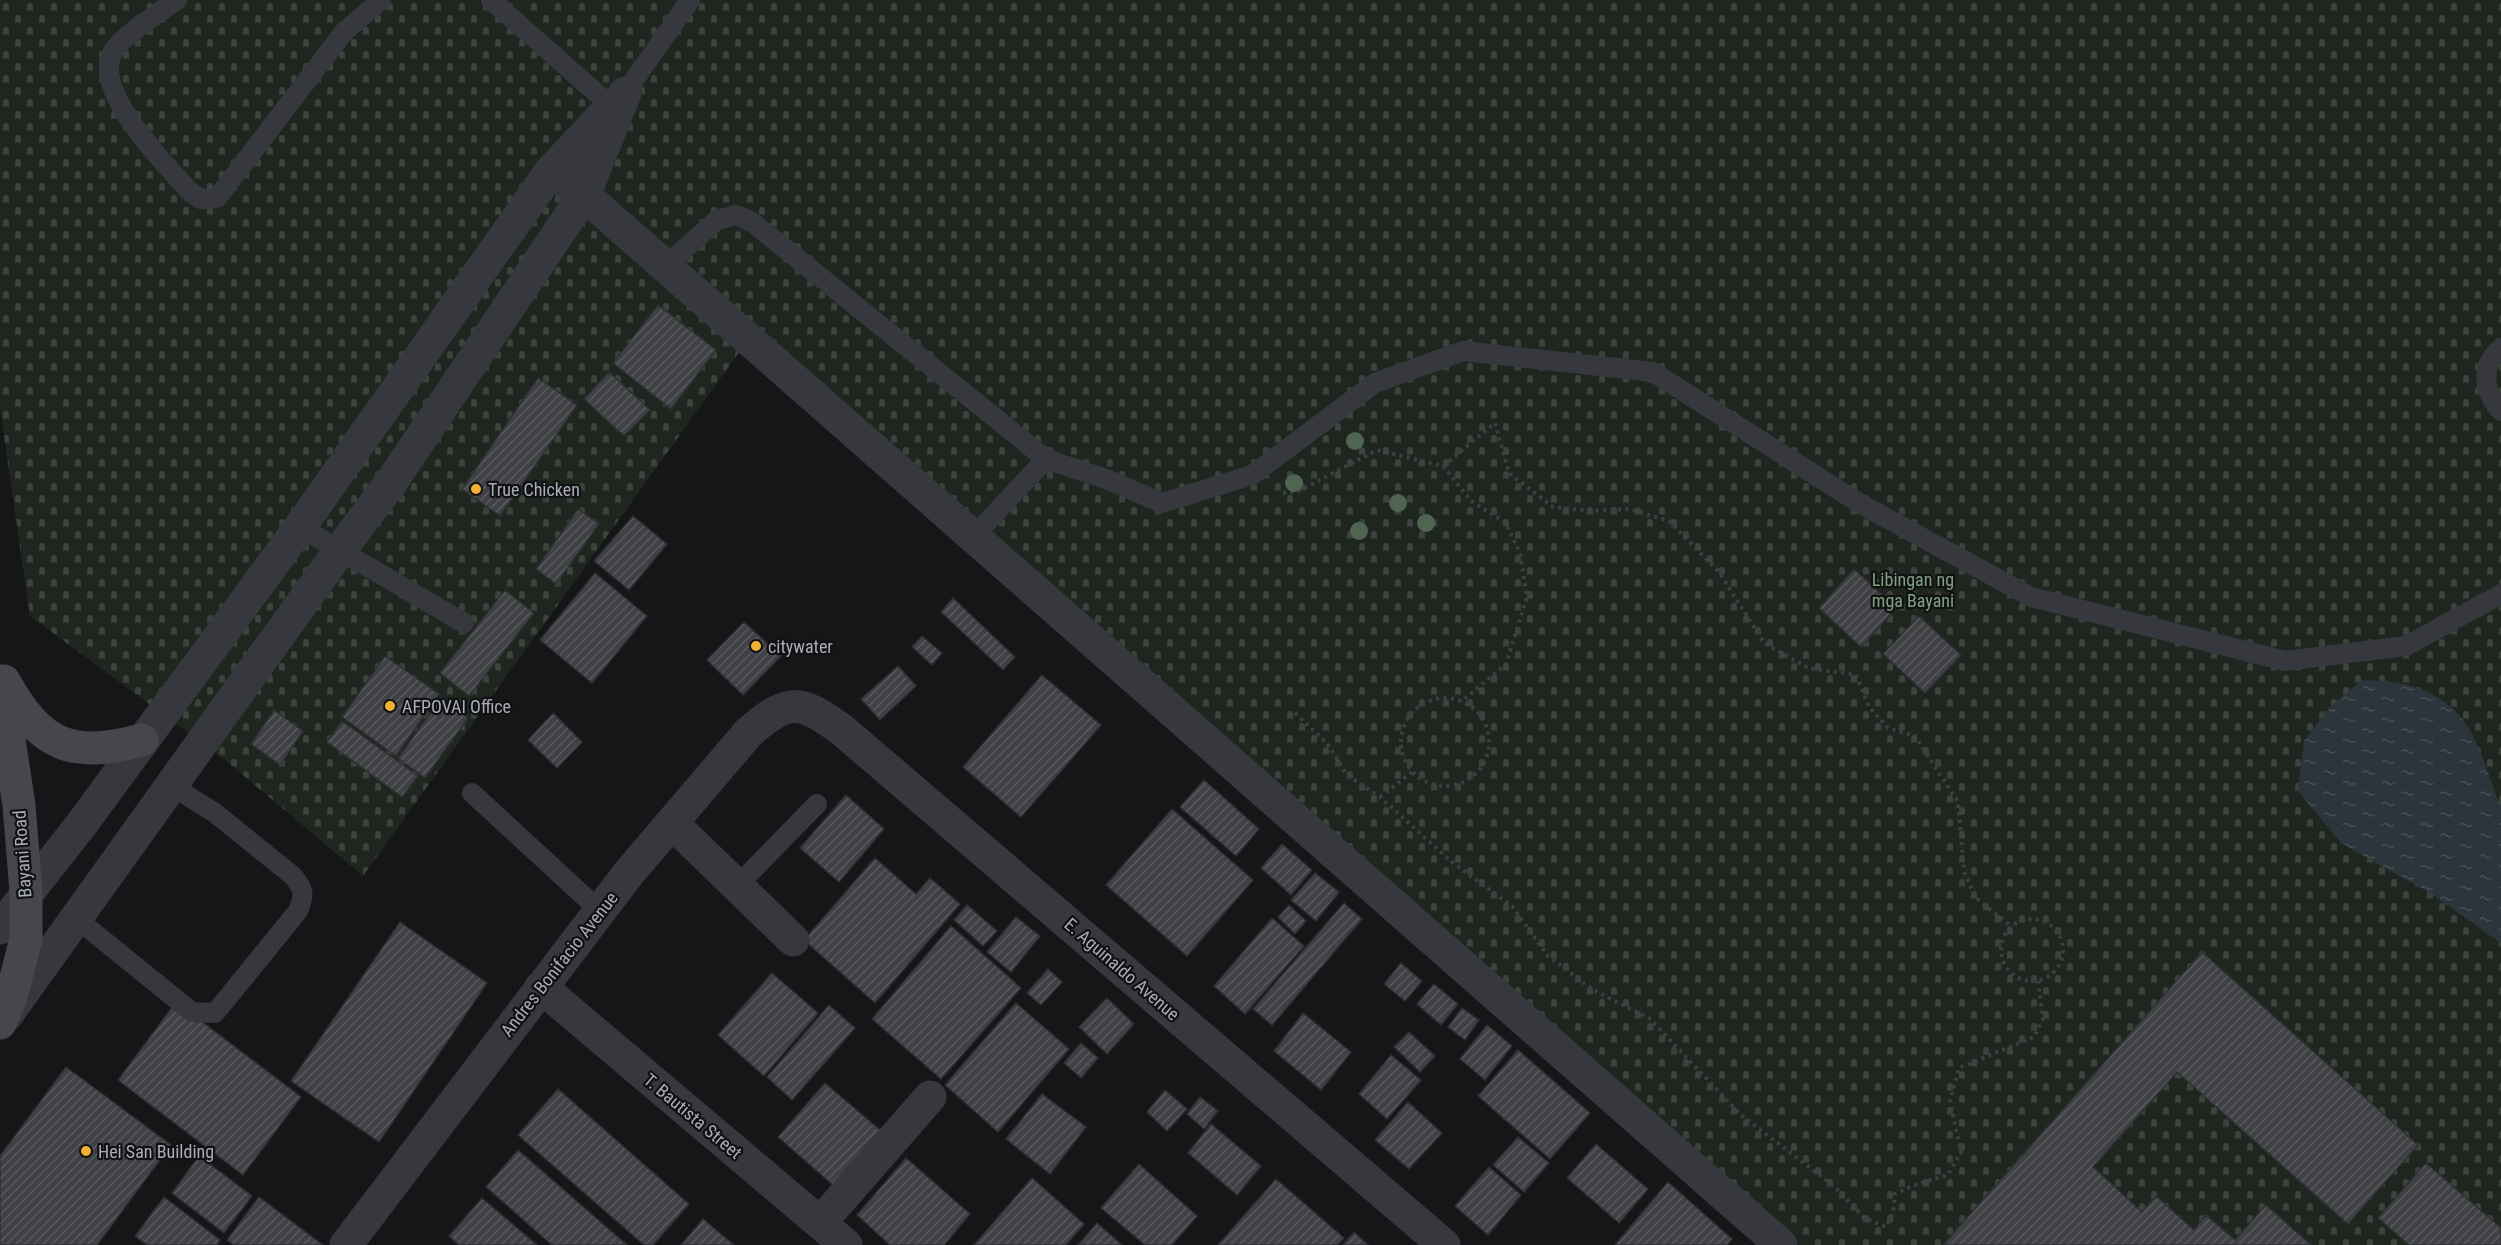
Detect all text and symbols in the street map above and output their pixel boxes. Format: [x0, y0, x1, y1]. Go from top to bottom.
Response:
place label: True Chicken [488, 479, 580, 500]
marker: True Chicken [469, 482, 483, 496]
park label: Libingan ng mga Bayani [1872, 569, 1954, 611]
place label: citywater [768, 636, 833, 657]
marker: citywater [749, 639, 763, 653]
place label: AFPOVAI Office [402, 696, 511, 717]
marker: AFPOVAI Office [383, 699, 397, 713]
street label: Bayani Road [8, 810, 36, 898]
street label: Andres Bonifacio Avenue [496, 888, 622, 1040]
street label: E. Aguinaldo Avenue [1060, 913, 1184, 1025]
street label: T. Bautista Street [640, 1069, 746, 1163]
place label: Hei San Building [98, 1141, 214, 1162]
marker: Hei San Building [79, 1144, 93, 1158]

